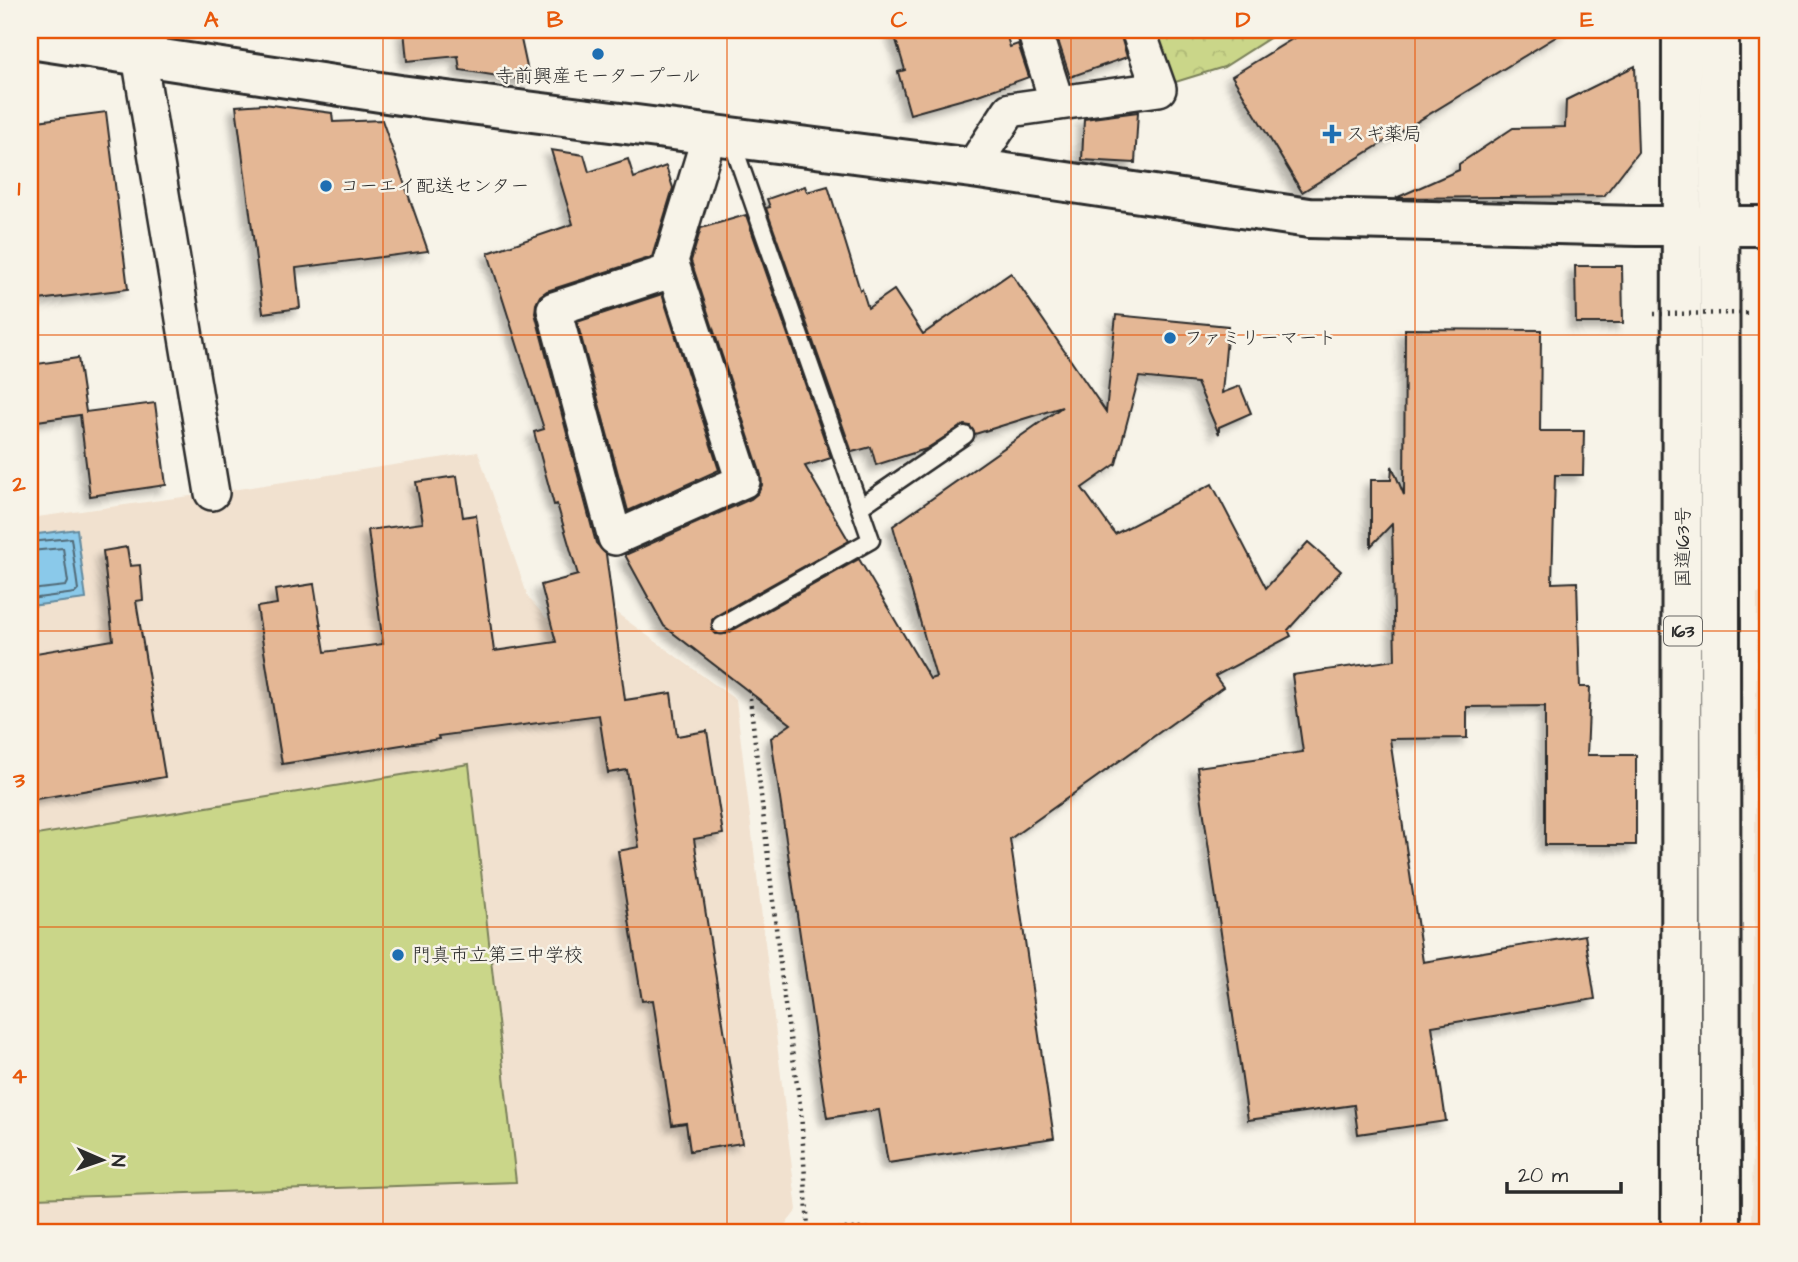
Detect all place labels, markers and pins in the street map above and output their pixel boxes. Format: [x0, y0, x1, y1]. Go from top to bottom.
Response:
marker: 寺前興産モータープール [590, 46, 606, 62]
place label: 寺前興産モータープール [495, 63, 701, 90]
place label: スギ薬局 [1346, 121, 1422, 148]
marker: スギ薬局 [1324, 126, 1340, 142]
place label: コーエイ配送センター [340, 173, 529, 200]
marker: コーエイ配送センター [318, 178, 334, 194]
place label: ファミリーマート [1184, 325, 1336, 352]
marker: ファミリーマート [1162, 330, 1178, 346]
place label: 門真市立第三中学校 [412, 942, 583, 969]
marker: 門真市立第三中学校 [390, 947, 406, 963]

